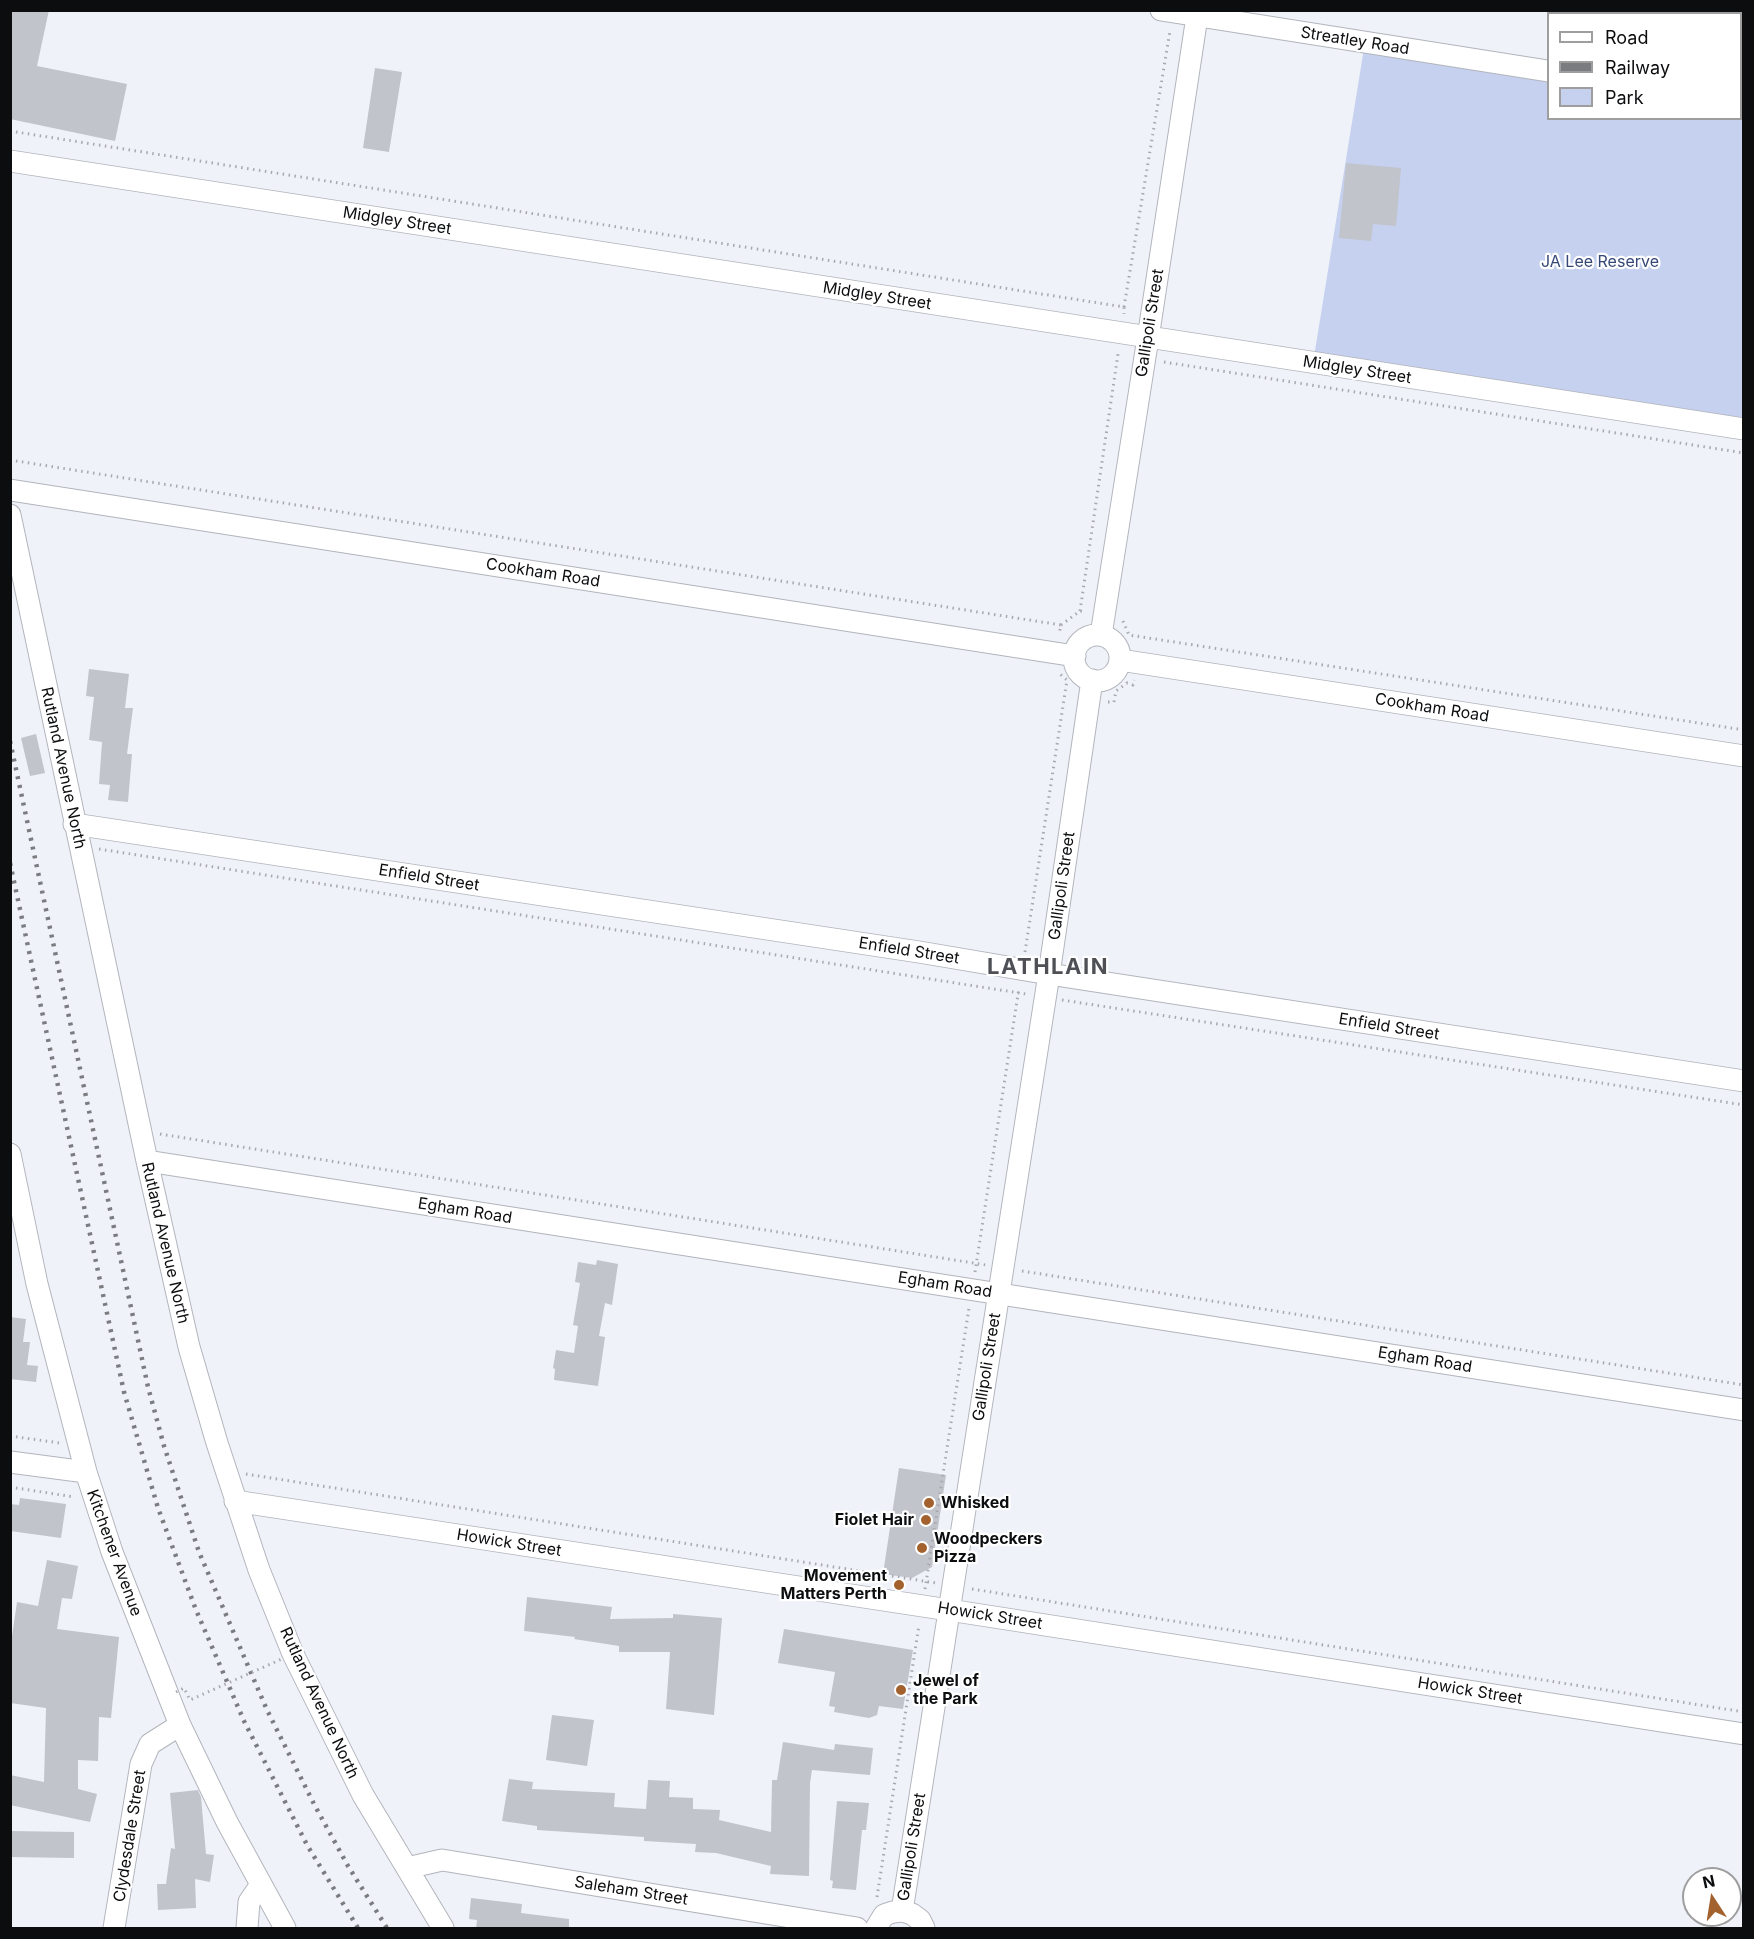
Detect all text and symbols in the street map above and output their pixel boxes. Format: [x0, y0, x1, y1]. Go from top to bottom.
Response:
legend [1547, 12, 1742, 120]
street label: Streatley Road [1299, 23, 1411, 59]
text: Road [1605, 27, 1648, 48]
text: Railway [1605, 57, 1670, 78]
text: Park [1605, 87, 1644, 108]
street label: Midgley Street [341, 203, 453, 239]
park label: JA Lee Reserve [1541, 252, 1659, 272]
street label: Gallipoli Street [1132, 268, 1168, 378]
street label: Midgley Street [821, 278, 933, 314]
street label: Midgley Street [1301, 352, 1413, 388]
street label: Cookham Road [485, 555, 601, 591]
street label: Rutland Avenue North [36, 685, 90, 851]
street label: Cookham Road [1374, 690, 1490, 726]
street label: Gallipoli Street [1045, 831, 1079, 941]
street label: Enfield Street [377, 861, 481, 895]
street label: Enfield Street [857, 934, 961, 968]
district label: LATHLAIN [987, 954, 1109, 980]
street label: Enfield Street [1337, 1010, 1441, 1044]
street label: Rutland Avenue North [137, 1160, 193, 1326]
street label: Egham Road [417, 1194, 513, 1228]
street label: Egham Road [897, 1268, 993, 1302]
street label: Gallipoli Street [969, 1312, 1005, 1422]
street label: Egham Road [1377, 1343, 1473, 1377]
street label: Kitchener Avenue [82, 1487, 146, 1619]
place label: Whisked [941, 1493, 1009, 1513]
marker: Whisked [922, 1496, 936, 1510]
place label: Fiolet Hair [835, 1510, 914, 1530]
marker: Fiolet Hair [919, 1513, 933, 1527]
street label: Howick Street [455, 1525, 563, 1561]
place label: Woodpeckers Pizza [934, 1529, 1042, 1567]
marker: Woodpeckers Pizza [915, 1541, 929, 1555]
place label: Movement Matters Perth [781, 1566, 887, 1604]
marker: Movement Matters Perth [892, 1578, 906, 1592]
street label: Howick Street [936, 1598, 1044, 1634]
street label: Rutland Avenue North [275, 1624, 363, 1782]
place label: Jewel of the Park [913, 1671, 979, 1709]
street label: Howick Street [1416, 1673, 1524, 1709]
marker: Jewel of the Park [894, 1683, 908, 1697]
street label: Clydesdale Street [110, 1769, 150, 1903]
street label: Gallipoli Street [894, 1792, 930, 1902]
north arrow [1682, 1867, 1742, 1927]
text: N [1701, 1870, 1717, 1892]
street label: Saleham Street [573, 1873, 689, 1909]

